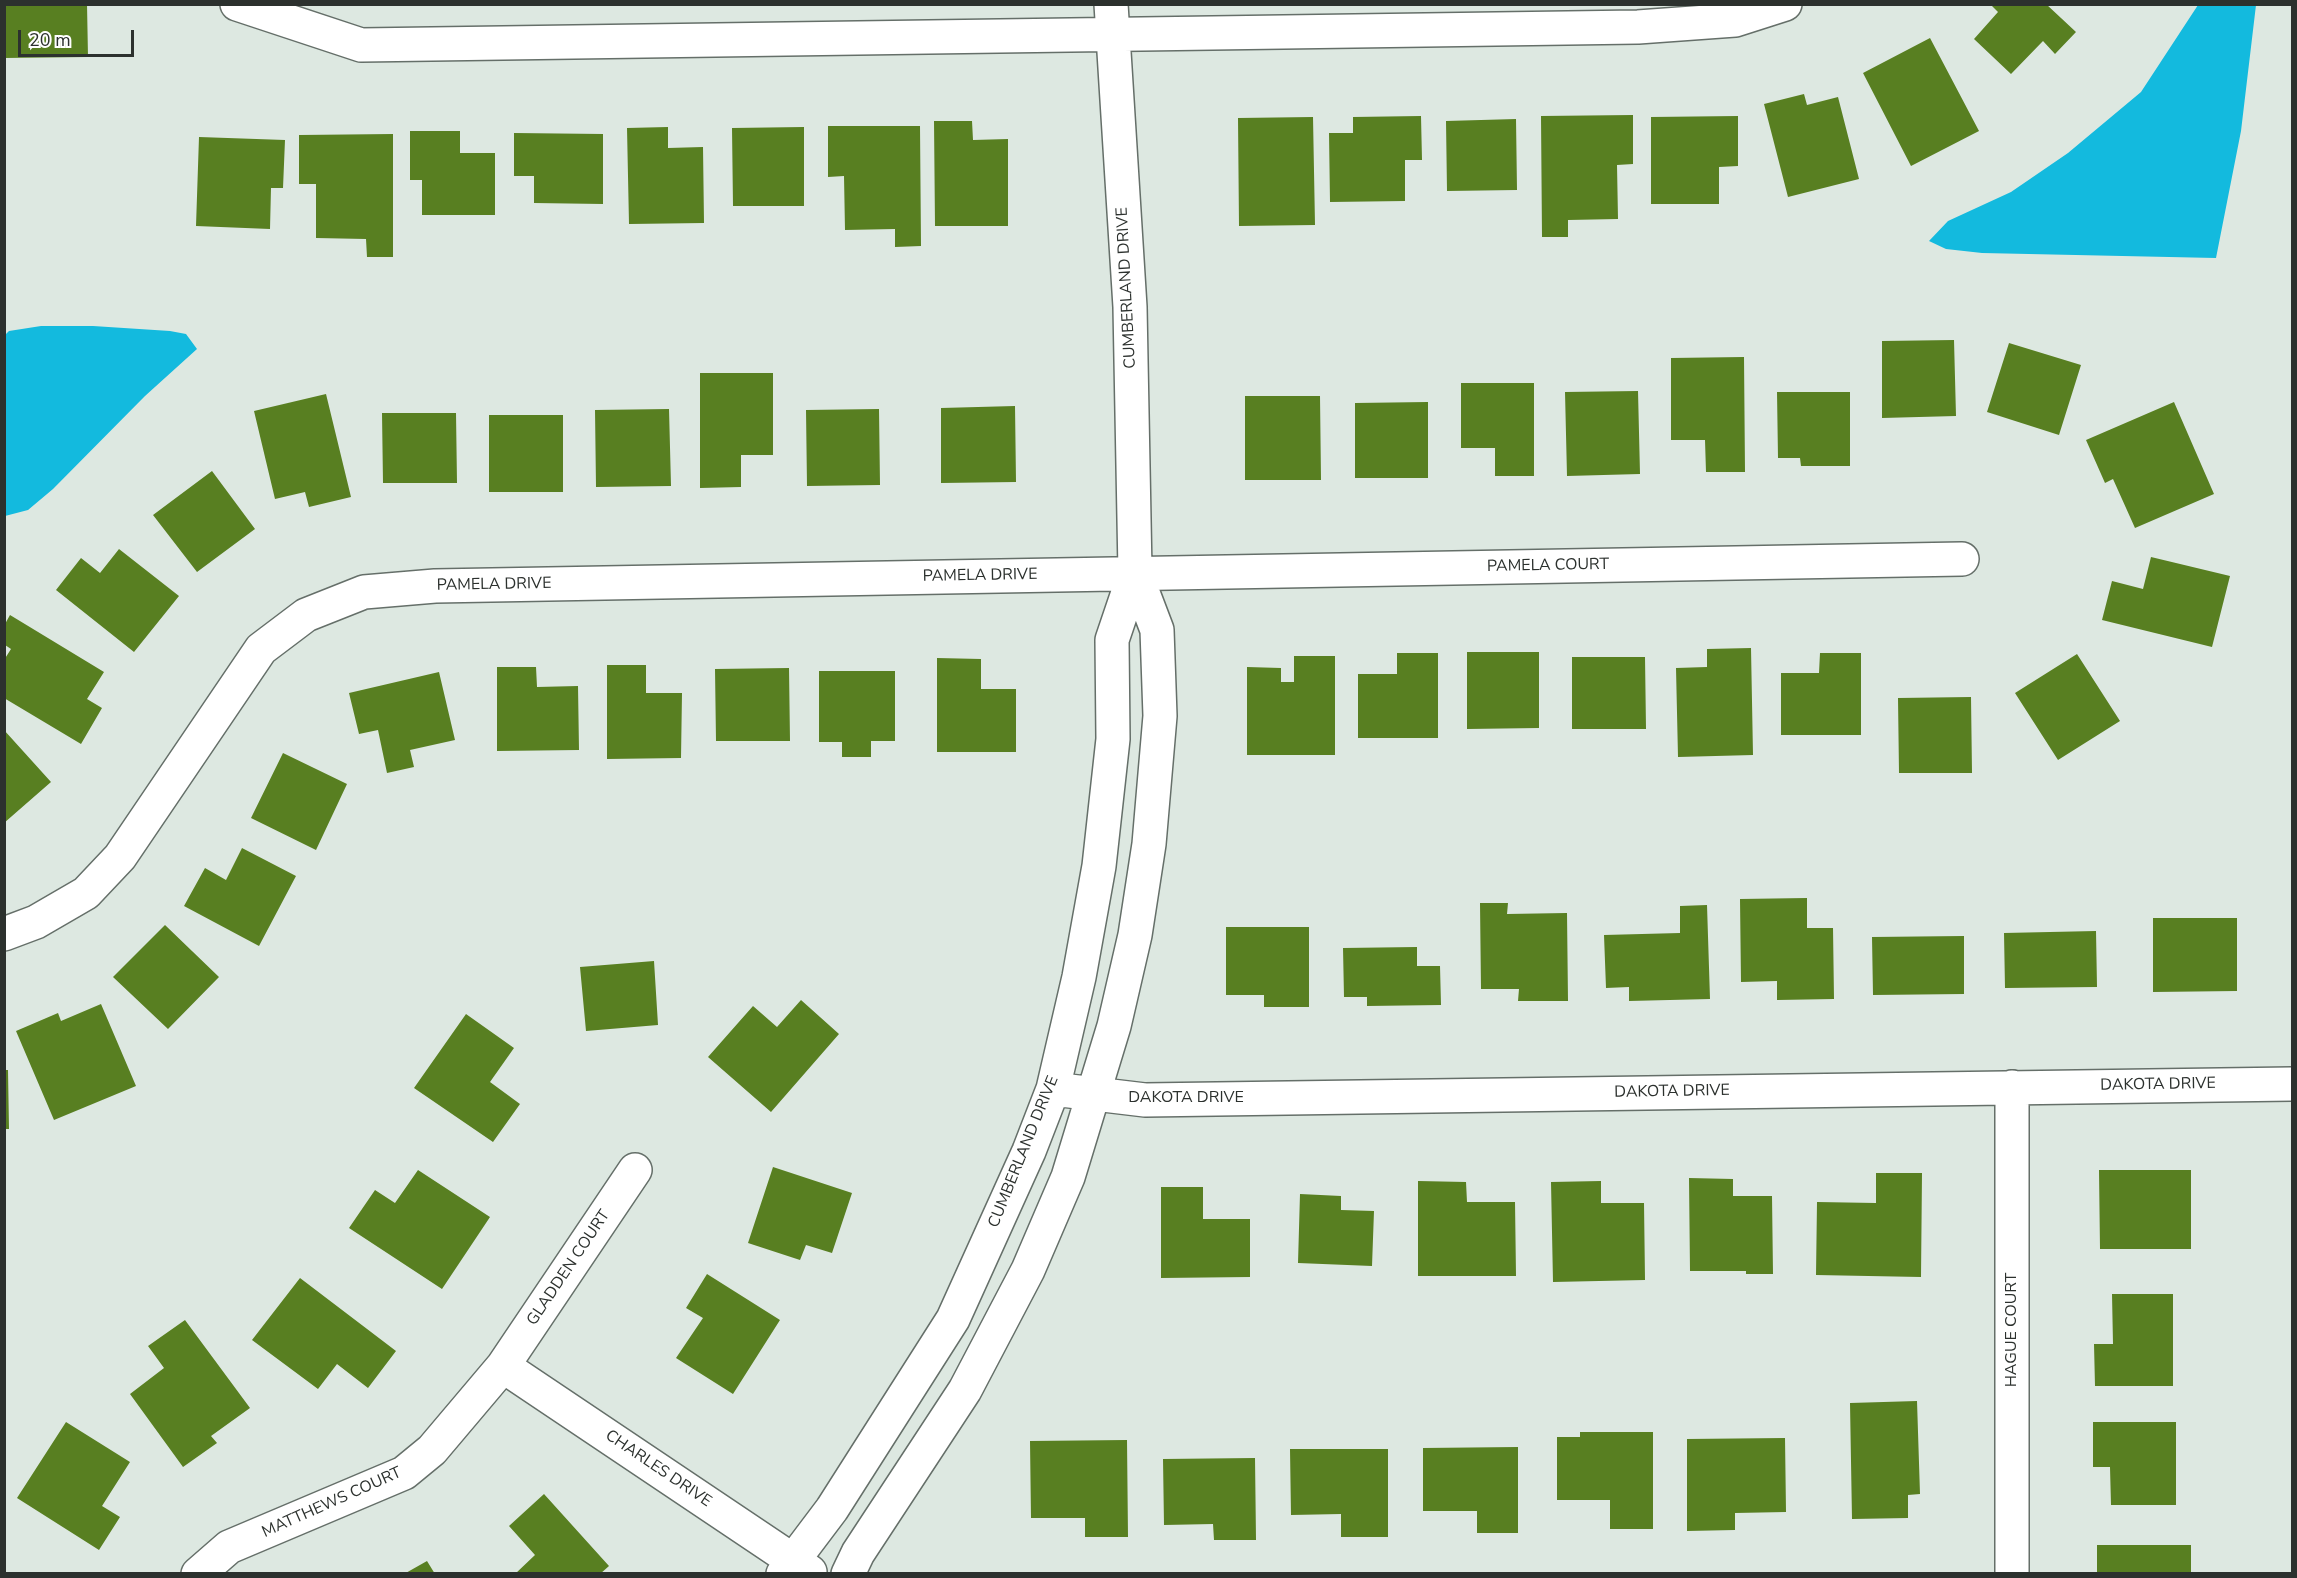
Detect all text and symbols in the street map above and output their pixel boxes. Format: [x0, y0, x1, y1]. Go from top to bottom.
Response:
scale bar [21, 18, 136, 56]
text: 20 m [29, 28, 71, 52]
street label: CUMBERLAND DRIVE [1113, 207, 1141, 369]
street label: PAMELA COURT [1487, 555, 1609, 577]
street label: PAMELA DRIVE [922, 565, 1038, 587]
street label: PAMELA DRIVE [436, 574, 552, 596]
street label: CUMBERLAND DRIVE [985, 1073, 1063, 1231]
street label: DAKOTA DRIVE [2100, 1074, 2216, 1096]
street label: DAKOTA DRIVE [1614, 1081, 1730, 1103]
street label: DAKOTA DRIVE [1128, 1088, 1244, 1108]
street label: GLADDEN COURT [523, 1207, 615, 1329]
street label: HAGUE COURT [2002, 1273, 2022, 1387]
street label: CHARLES DRIVE [601, 1426, 715, 1512]
street label: MATTHEWS COURT [259, 1464, 405, 1542]

